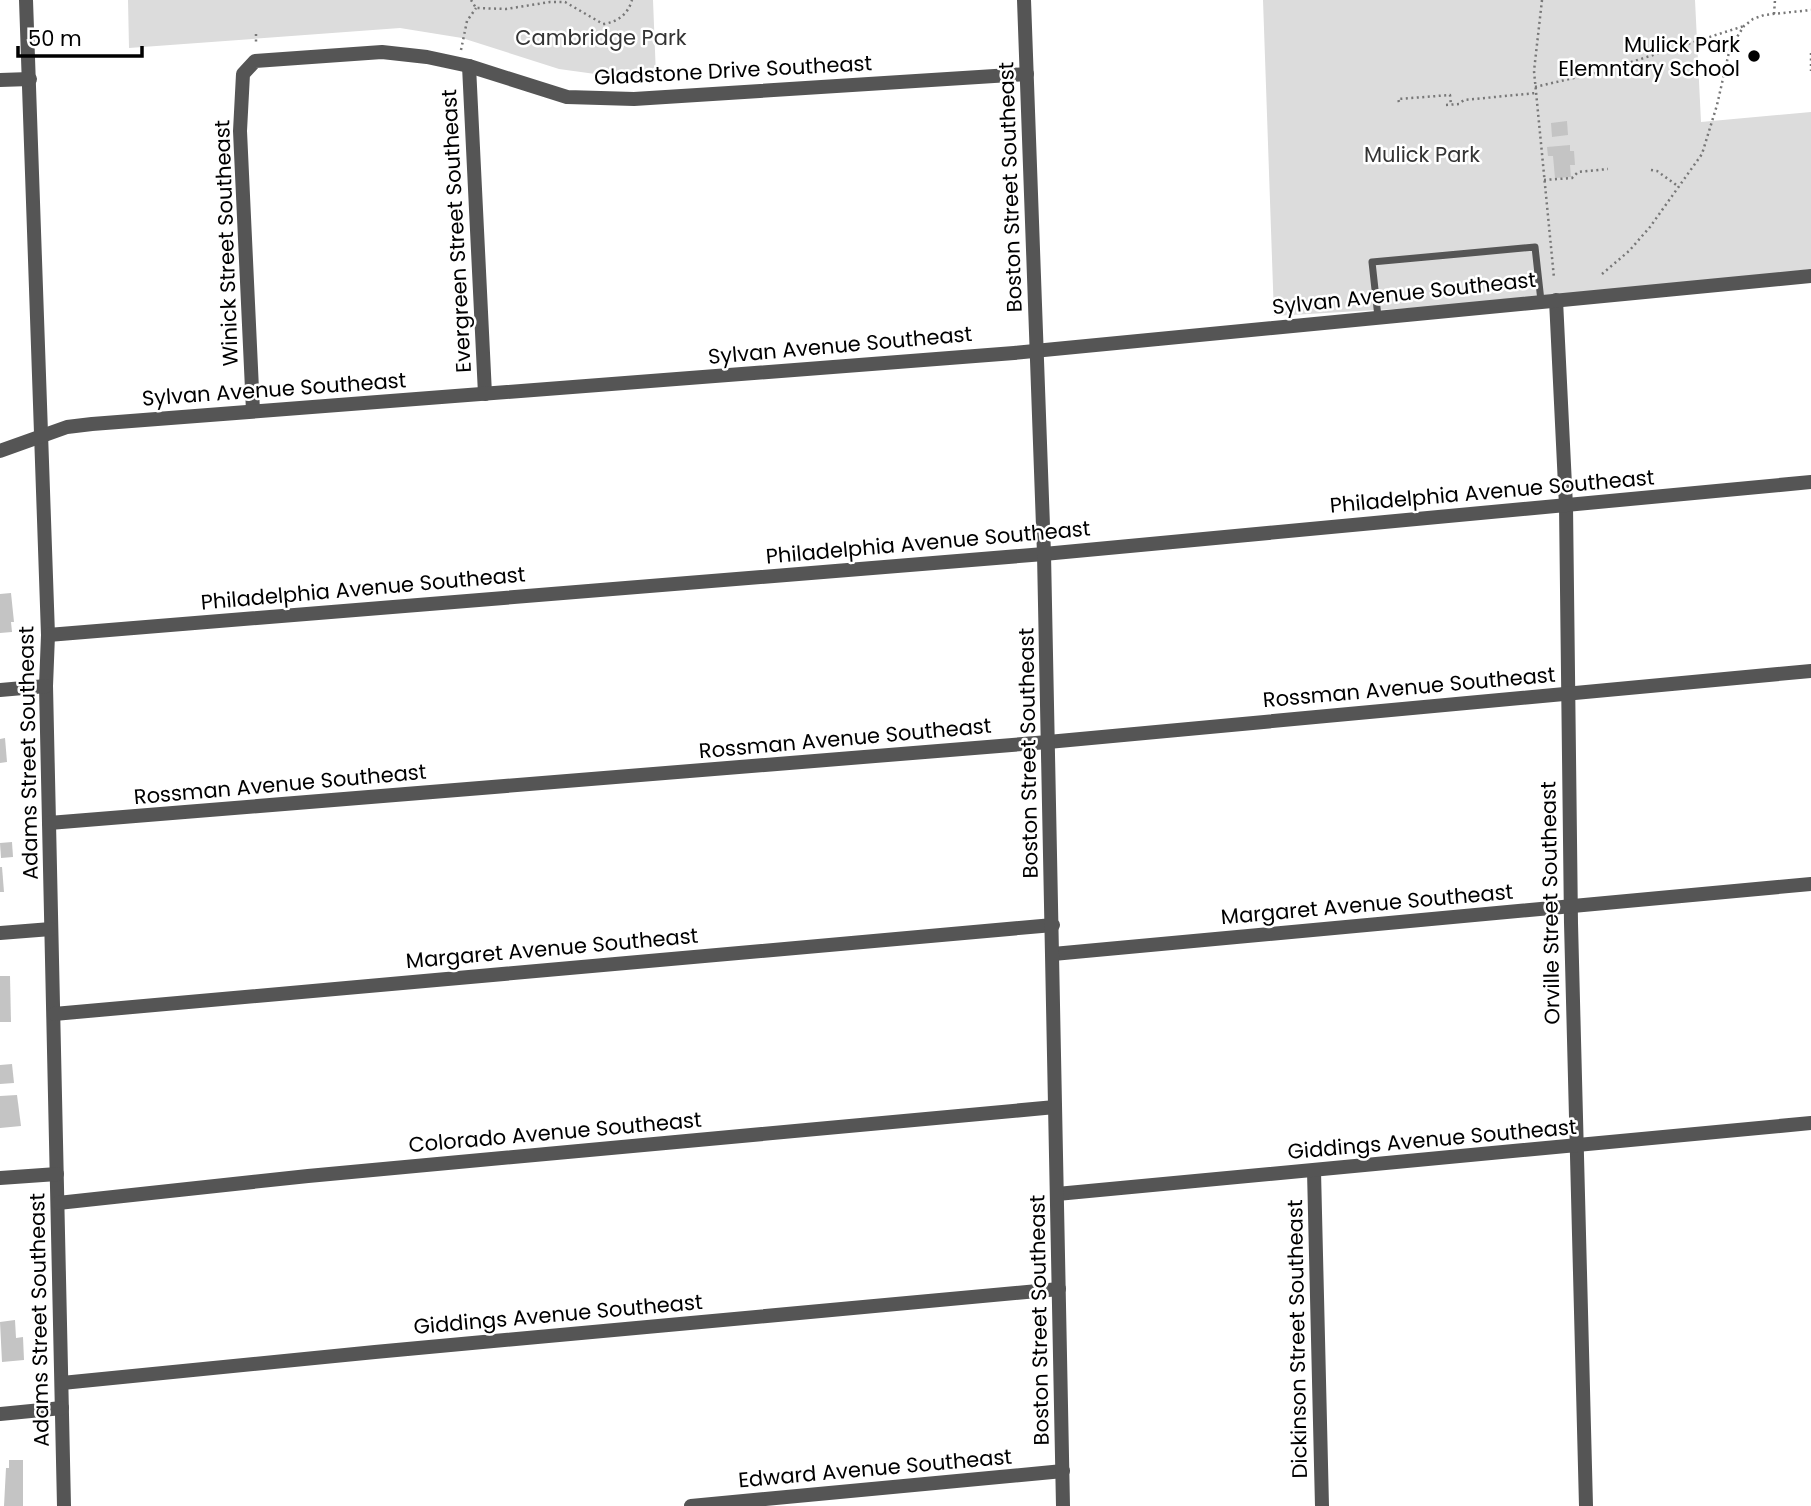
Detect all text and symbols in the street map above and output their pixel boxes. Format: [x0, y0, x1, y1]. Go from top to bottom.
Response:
scale bar [18, 14, 142, 58]
park label: Cambridge Park [515, 23, 687, 52]
text: 50 m [28, 24, 82, 53]
place label: Mulick Park Elemntary School [1558, 30, 1740, 83]
street label: Gladstone Drive Southeast [593, 48, 873, 92]
marker: Mulick Park Elemntary School [1746, 48, 1762, 64]
street label: Boston Street Southeast [991, 61, 1029, 313]
street label: Evergreen Street Southeast [434, 89, 478, 373]
street label: Winick Street Southeast [207, 119, 245, 367]
park label: Mulick Park [1364, 140, 1480, 169]
street label: Sylvan Avenue Southeast [1271, 265, 1537, 321]
street label: Sylvan Avenue Southeast [707, 319, 973, 371]
street label: Sylvan Avenue Southeast [141, 365, 407, 413]
street label: Philadelphia Avenue Southeast [1329, 462, 1655, 520]
street label: Philadelphia Avenue Southeast [765, 513, 1091, 571]
street label: Philadelphia Avenue Southeast [200, 559, 526, 617]
street label: Adams Street Southeast [11, 626, 45, 880]
street label: Boston Street Southeast [1011, 627, 1045, 879]
street label: Rossman Avenue Southeast [1261, 660, 1557, 714]
street label: Rossman Avenue Southeast [697, 711, 993, 765]
street label: Rossman Avenue Southeast [132, 757, 428, 811]
street label: Orville Street Southeast [1533, 781, 1567, 1025]
street label: Margaret Avenue Southeast [1220, 877, 1514, 931]
street label: Margaret Avenue Southeast [405, 921, 699, 975]
street label: Colorado Avenue Southeast [407, 1105, 703, 1159]
street label: Giddings Avenue Southeast [1286, 1112, 1578, 1166]
street label: Adams Street Southeast [22, 1193, 56, 1447]
street label: Boston Street Southeast [1022, 1194, 1056, 1446]
street label: Dickinson Street Southeast [1280, 1199, 1314, 1479]
street label: Giddings Avenue Southeast [412, 1287, 704, 1341]
street label: Edward Avenue Southeast [737, 1442, 1013, 1494]

